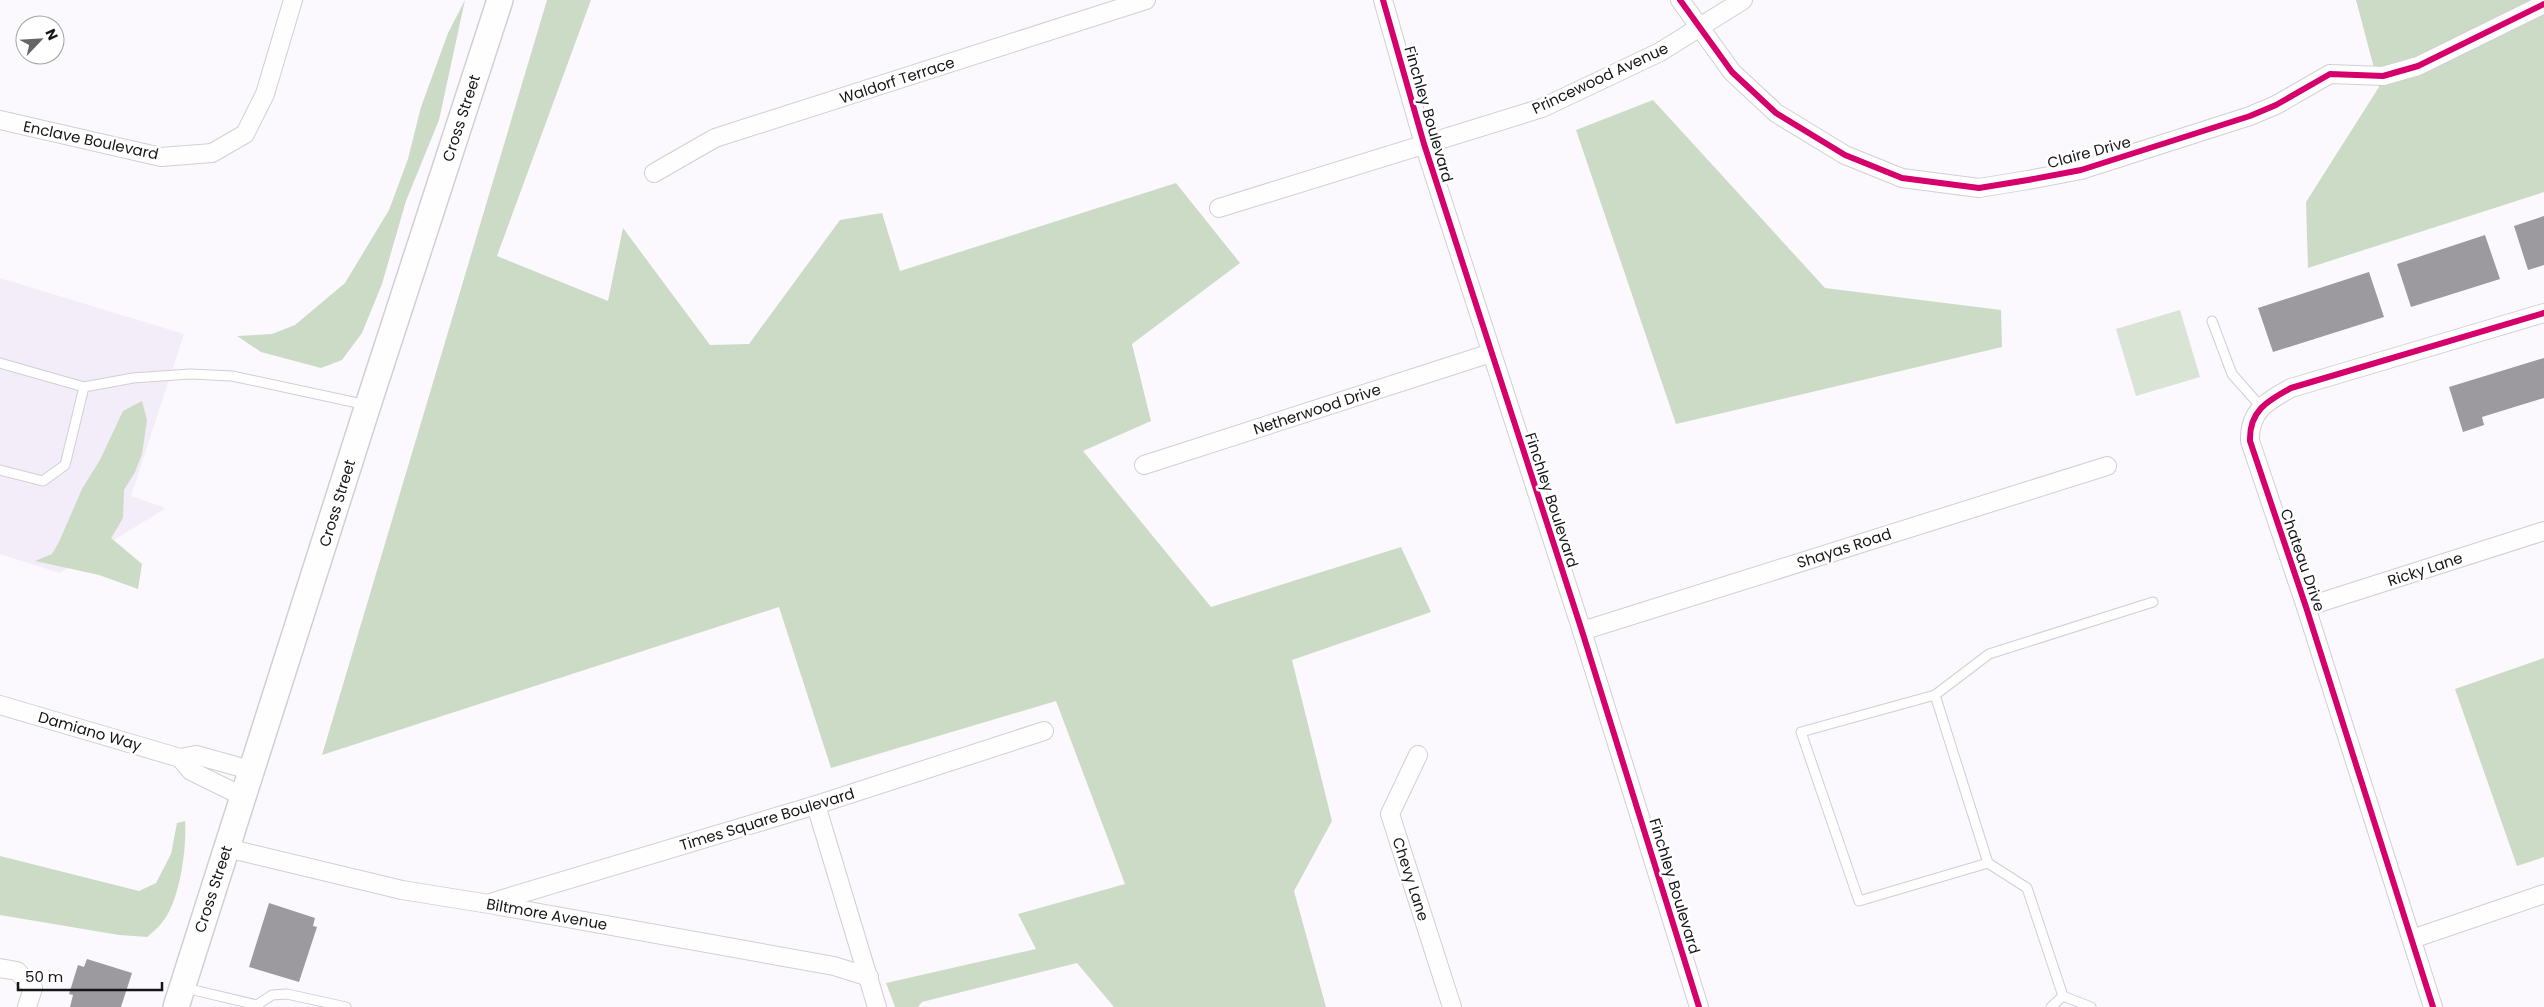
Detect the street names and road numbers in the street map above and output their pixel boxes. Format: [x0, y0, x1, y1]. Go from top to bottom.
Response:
street label: Princewood Avenue [1529, 37, 1671, 119]
street label: Finchley Boulevard [1400, 43, 1458, 185]
street label: Waldorf Terrace [837, 51, 957, 109]
street label: Cross Street [437, 72, 485, 164]
street label: Enclave Boulevard [22, 115, 160, 165]
street label: Claire Drive [2045, 131, 2133, 173]
street label: Netherwood Drive [1250, 378, 1384, 440]
street label: Finchley Boulevard [1520, 430, 1584, 570]
street label: Cross Street [314, 457, 360, 549]
street label: Chateau Drive [2276, 506, 2330, 614]
street label: Shayas Road [1794, 523, 1894, 573]
street label: Ricky Lane [2385, 547, 2465, 591]
street label: Damiano Way [36, 706, 145, 756]
street label: Times Square Boulevard [677, 782, 857, 856]
street label: Finchley Boulevard [1644, 816, 1706, 956]
street label: Chevy Lane [1388, 834, 1434, 924]
street label: Cross Street [189, 843, 237, 935]
street label: Biltmore Avenue [485, 893, 609, 935]

